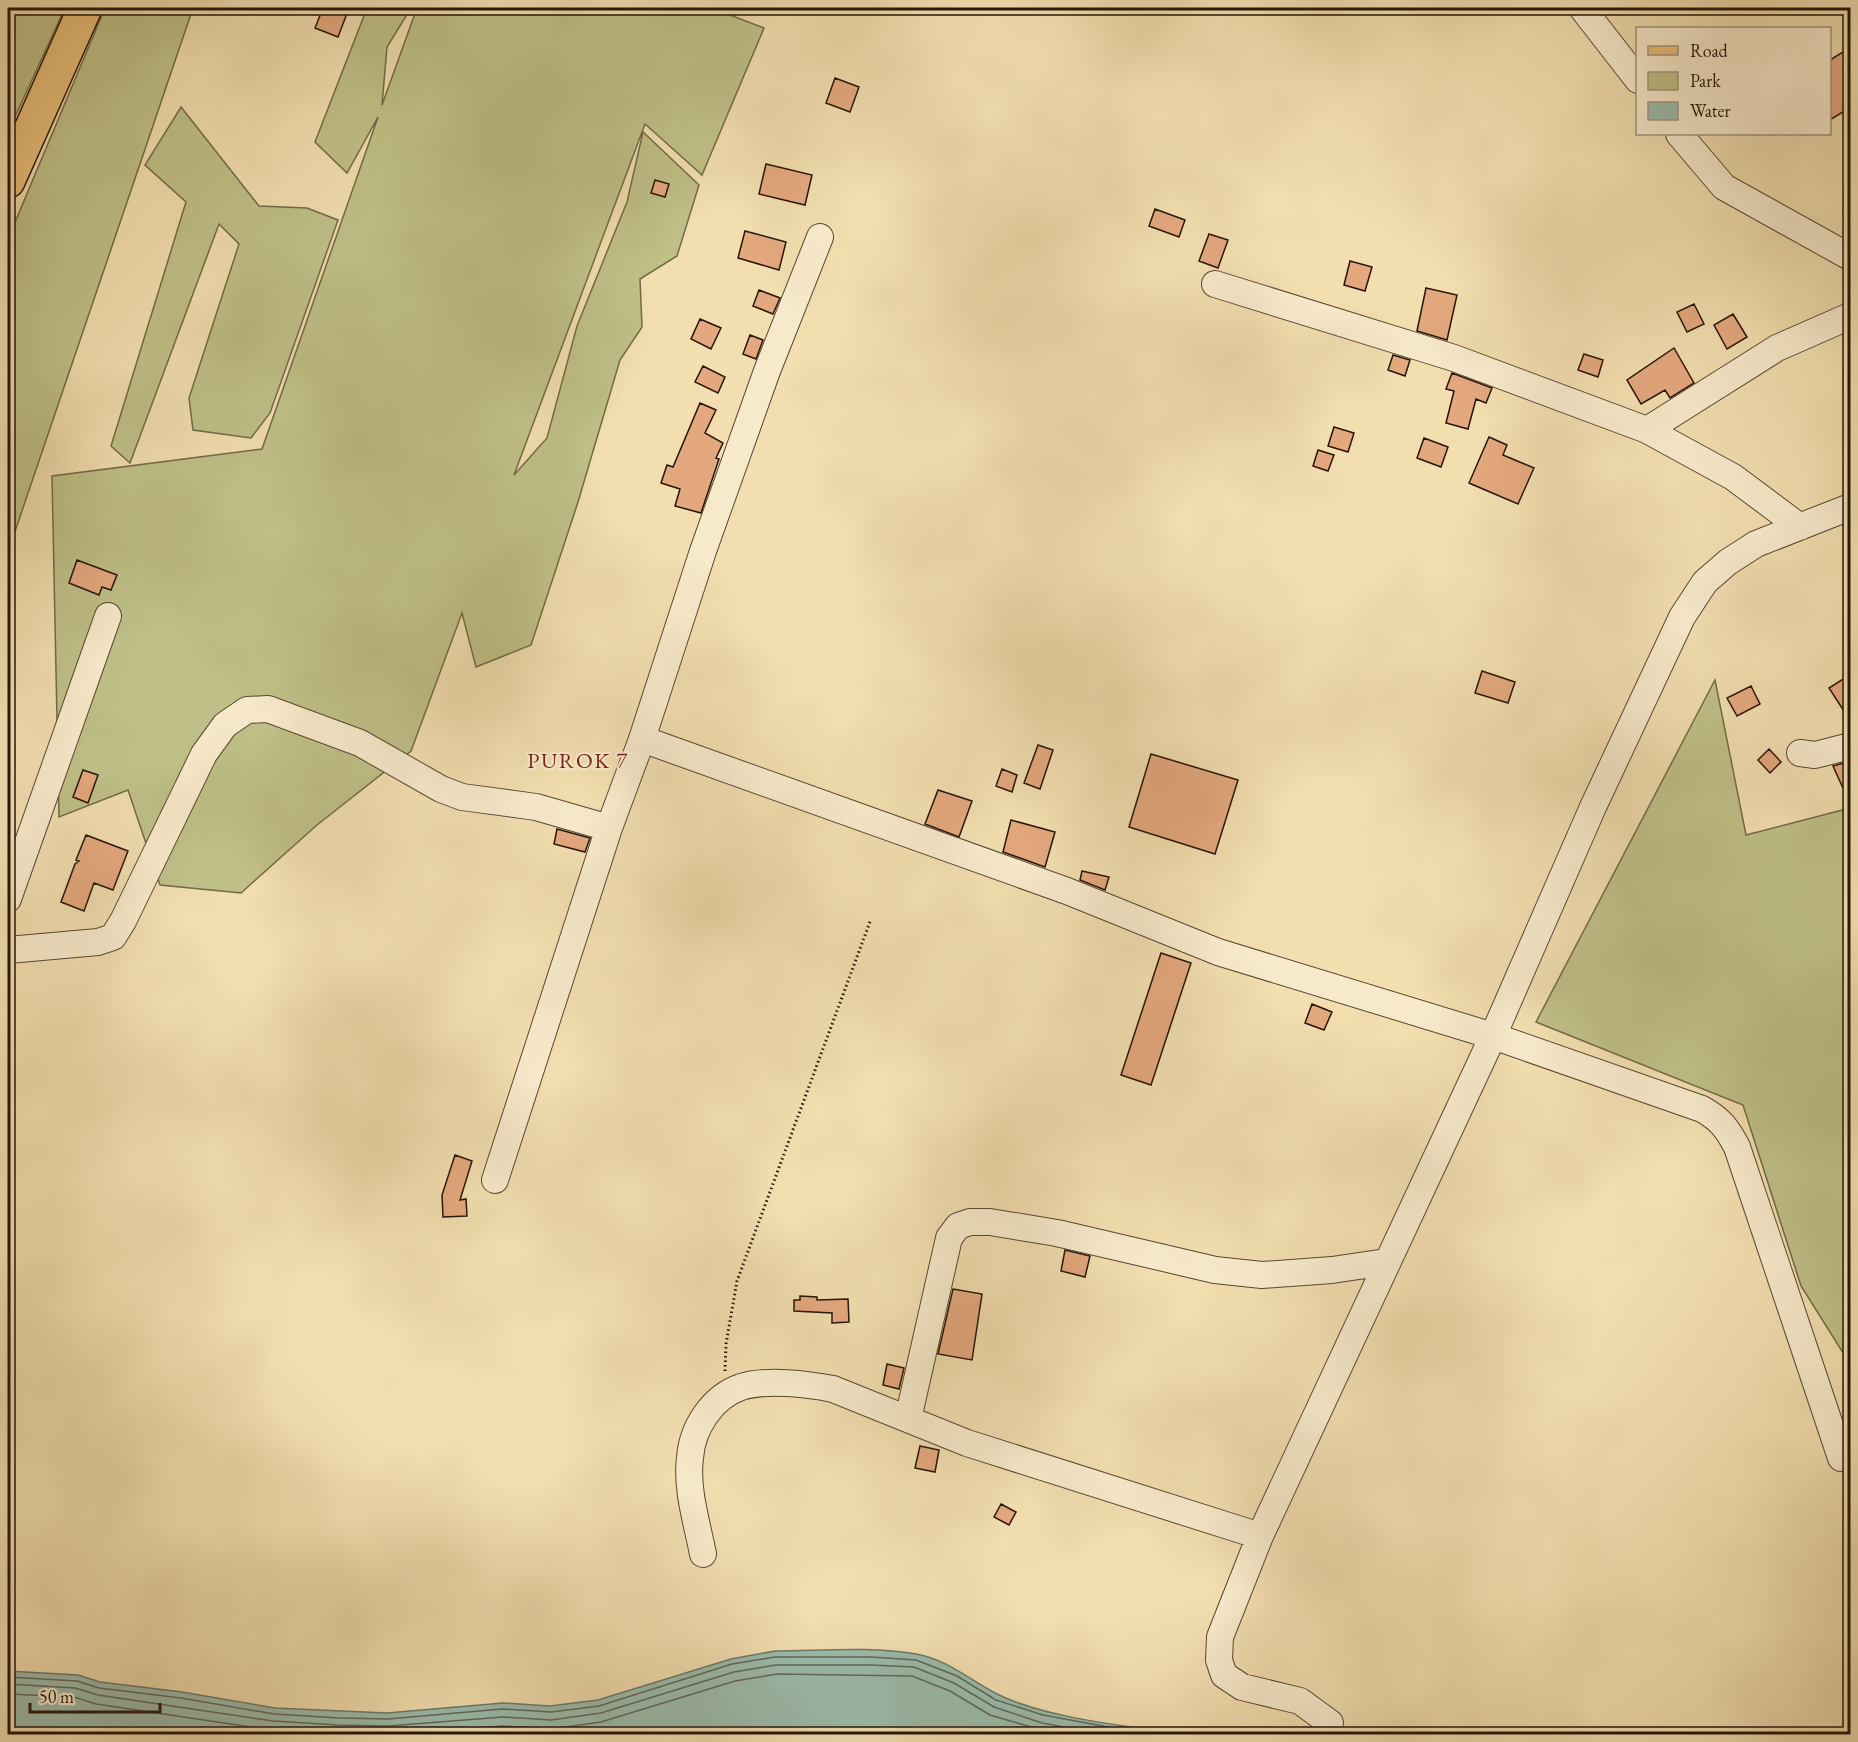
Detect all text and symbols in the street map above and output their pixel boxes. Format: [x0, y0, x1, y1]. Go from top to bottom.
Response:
legend [1636, 27, 1831, 135]
text: Road [1690, 39, 1729, 62]
text: Park [1690, 69, 1721, 92]
text: Water [1690, 99, 1731, 122]
district label: PUROK 7 [527, 746, 629, 775]
scale bar [30, 1676, 160, 1714]
text: 50 m [39, 1685, 74, 1708]

